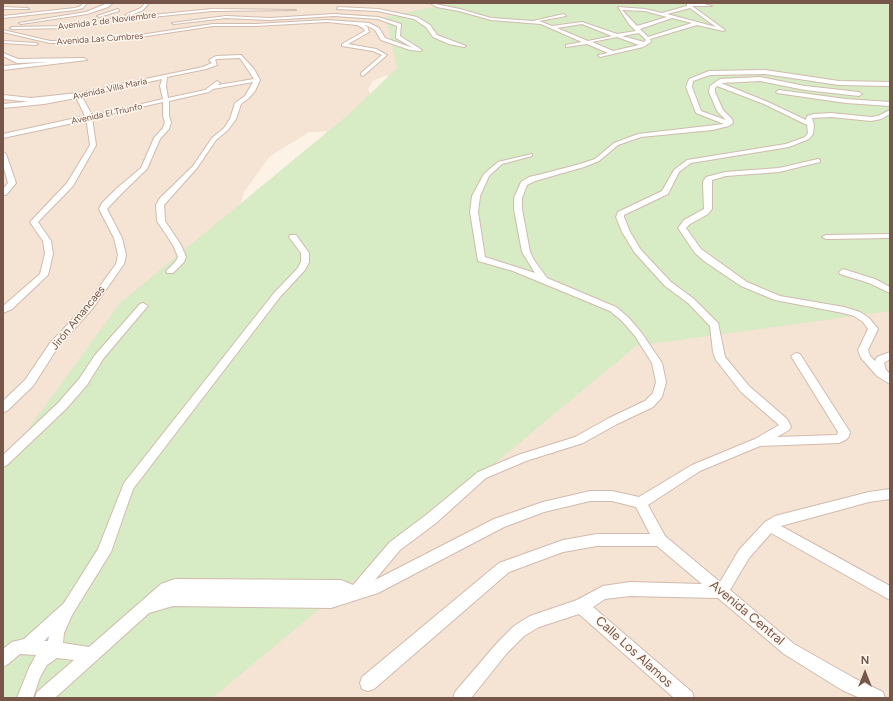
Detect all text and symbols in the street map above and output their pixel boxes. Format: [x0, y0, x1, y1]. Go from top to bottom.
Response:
street label: Avenida 2 de Noviembre [57, 10, 157, 32]
street label: Avenida Las Cumbres [56, 31, 144, 47]
street label: Avenida Villa María [72, 76, 148, 102]
street label: Avenida El Triunfo [70, 101, 144, 127]
street label: Jirón Amancaes [48, 283, 108, 353]
street label: Avenida Central [707, 577, 787, 649]
street label: Calle Los Alamos [592, 613, 676, 691]
north arrow [845, 653, 885, 693]
text: N [861, 654, 869, 667]

